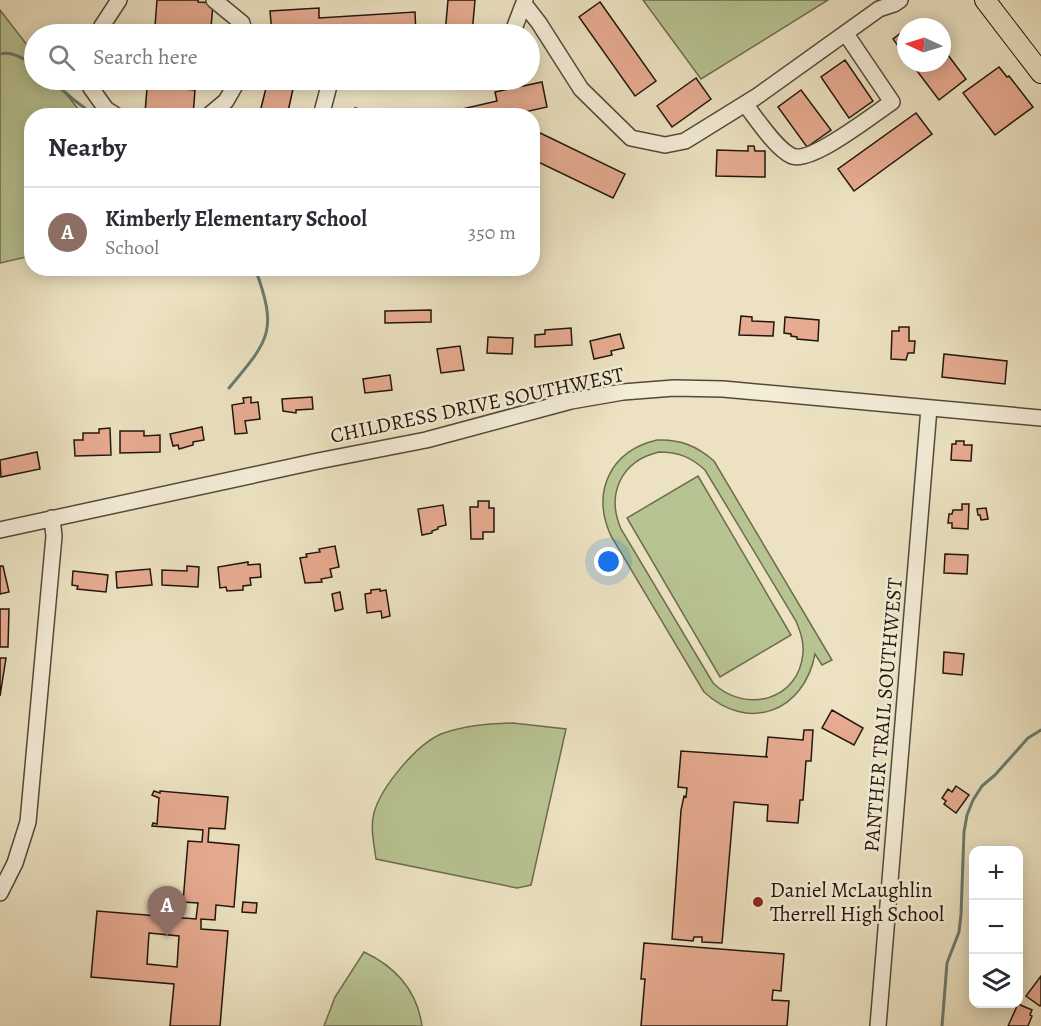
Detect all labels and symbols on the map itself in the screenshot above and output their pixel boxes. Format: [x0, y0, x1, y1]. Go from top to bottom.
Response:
north arrow [897, 18, 951, 72]
street label: CHILDRESS DRIVE SOUTHWEST [328, 360, 627, 450]
your location [594, 547, 623, 576]
street label: PANTHER TRAIL SOUTHWEST [857, 576, 909, 853]
place label: Daniel McLaughlin Therrell High School [770, 876, 944, 928]
pin: A [148, 886, 186, 936]
marker: Daniel McLaughlin Therrell High School [751, 895, 765, 909]

